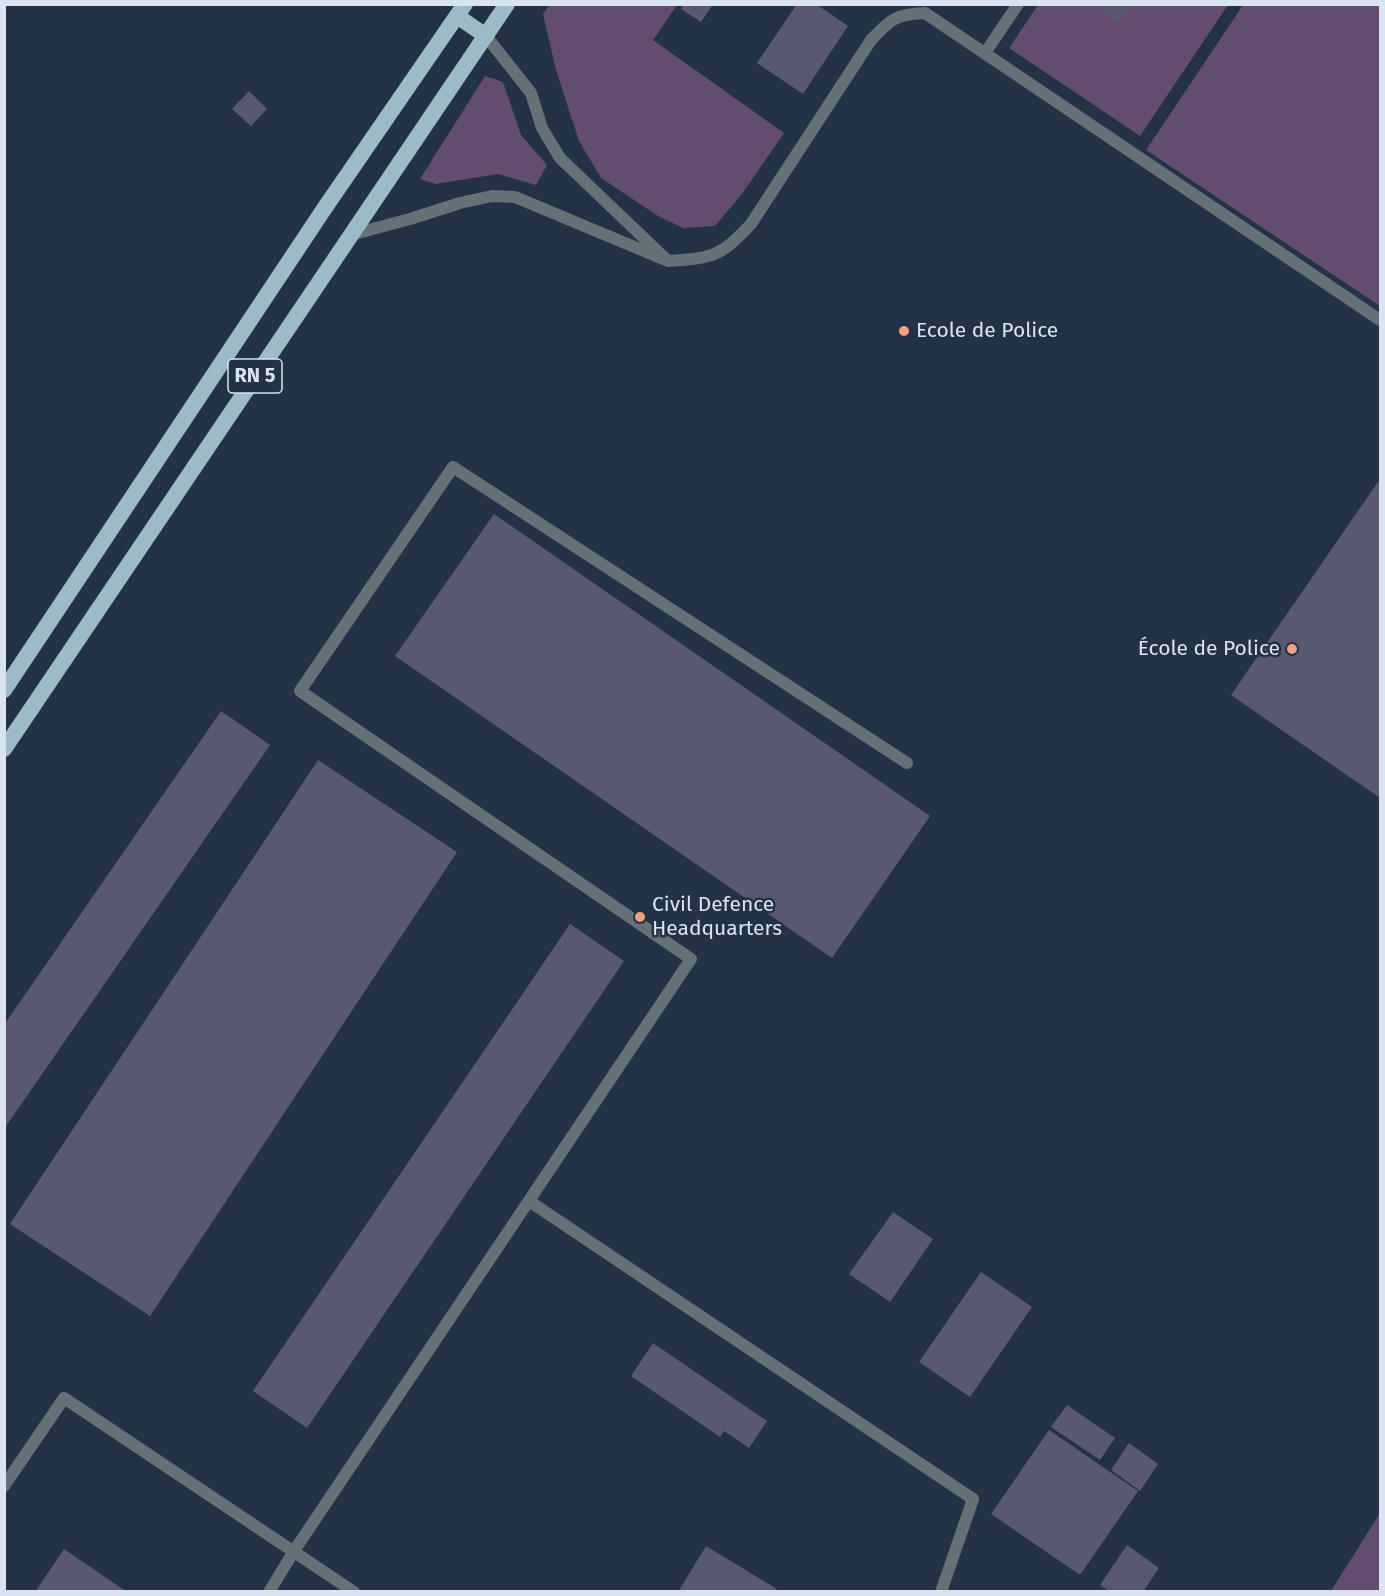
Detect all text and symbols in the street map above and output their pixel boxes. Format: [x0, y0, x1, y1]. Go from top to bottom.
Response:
place label: Ecole de Police [916, 318, 1058, 344]
marker: Ecole de Police [897, 324, 911, 338]
road number: RN 5 [228, 359, 282, 393]
place label: École de Police [1138, 636, 1280, 662]
marker: École de Police [1285, 642, 1299, 656]
place label: Civil Defence Headquarters [652, 892, 782, 942]
marker: Civil Defence Headquarters [633, 910, 647, 924]

